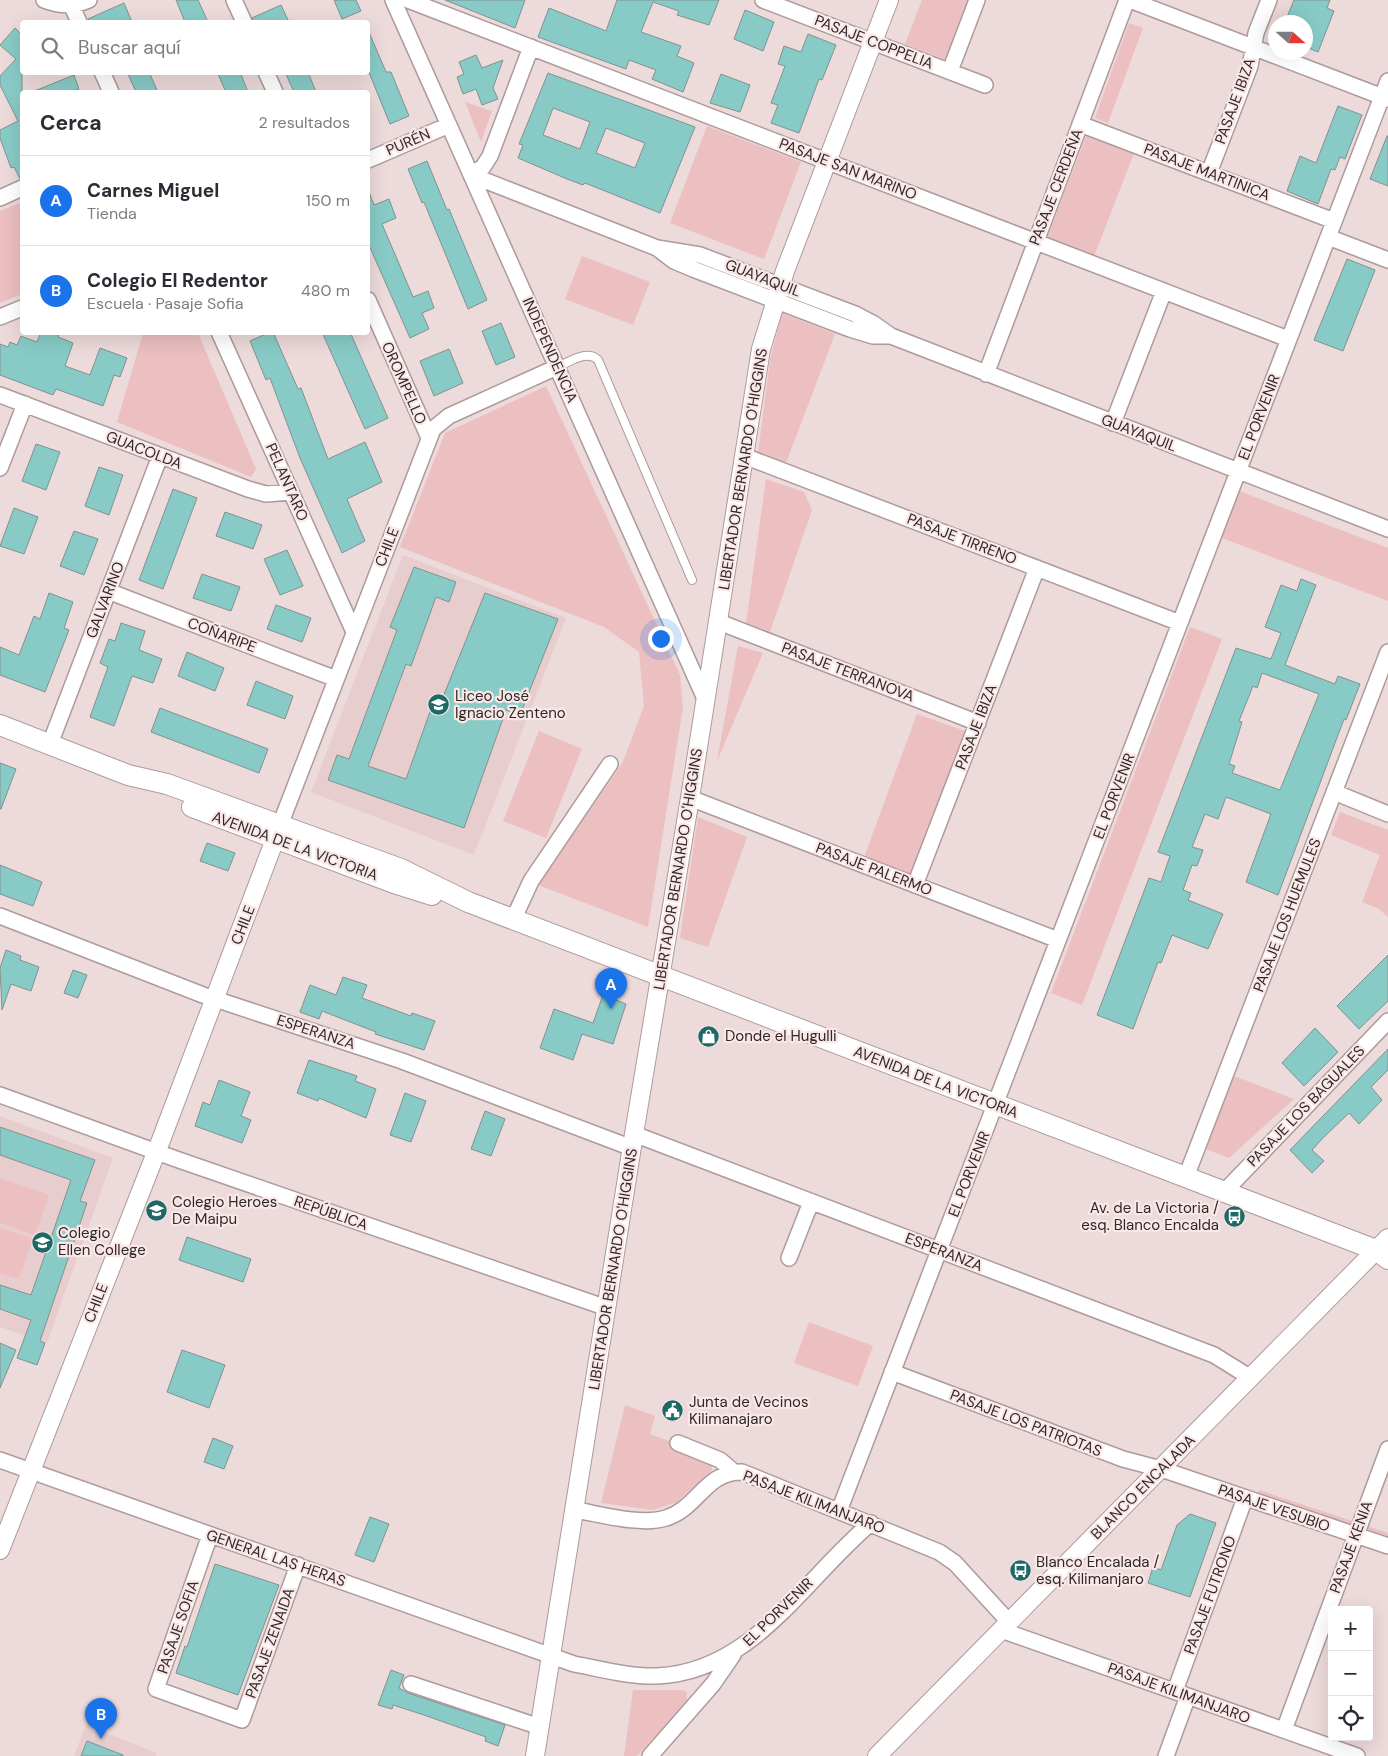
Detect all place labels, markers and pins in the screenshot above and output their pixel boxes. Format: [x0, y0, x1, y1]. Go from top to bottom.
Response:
place label: Liceo José Ignacio Zenteno [455, 686, 566, 723]
school or university icon: Liceo José Ignacio Zenteno [427, 693, 451, 717]
pin: A [595, 968, 627, 1009]
shop icon: Donde el Hugulli [697, 1024, 721, 1048]
place label: Donde el Hugulli [725, 1026, 837, 1046]
place label: Colegio Heroes De Maipu [172, 1192, 277, 1229]
place label: Av. de La Victoria / esq. Blanco Encalda [1081, 1198, 1219, 1235]
school or university icon: Colegio Heroes De Maipu [144, 1199, 168, 1223]
bus stop icon: Av. de La Victoria / esq. Blanco Encalda [1223, 1205, 1247, 1229]
place label: Colegio Ellen College [58, 1223, 146, 1260]
school or university icon: Colegio Ellen College [30, 1230, 54, 1254]
place label: Junta de Vecinos Kilimanajaro [689, 1392, 808, 1429]
public building icon: Junta de Vecinos Kilimanajaro [661, 1399, 685, 1423]
place label: Blanco Encalada / esq. Kilimanjaro [1036, 1552, 1160, 1589]
bus stop icon: Blanco Encalada / esq. Kilimanjaro [1008, 1559, 1032, 1583]
pin: B [85, 1698, 117, 1739]

